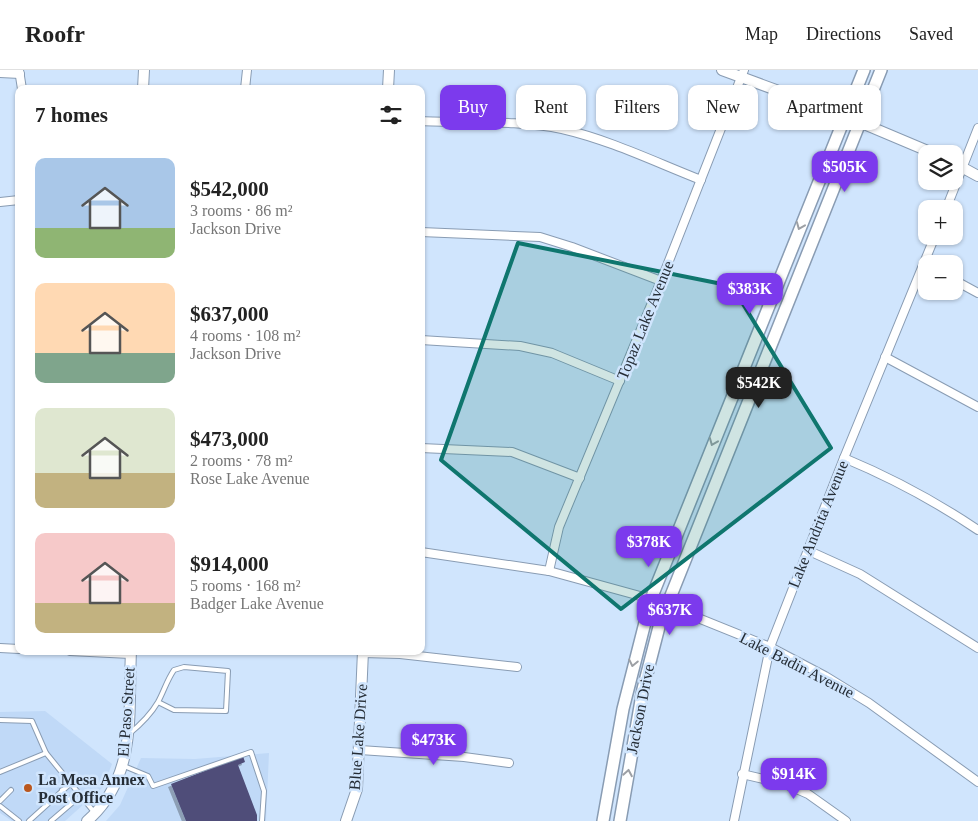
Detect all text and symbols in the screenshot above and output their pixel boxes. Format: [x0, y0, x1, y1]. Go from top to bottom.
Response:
text: Roofr [25, 21, 85, 47]
text: Map [745, 24, 778, 44]
text: Directions [806, 24, 881, 44]
text: Saved [909, 24, 953, 44]
chip: Buy [440, 85, 506, 130]
chip: Rent [516, 85, 586, 130]
chip: Filters [596, 85, 678, 130]
chip: New [688, 85, 758, 130]
chip: Apartment [768, 85, 881, 130]
icon: filters [377, 101, 405, 129]
text: 7 homes [35, 103, 108, 127]
map controls [918, 145, 963, 300]
button: layers [918, 145, 963, 190]
pin: $505K [810, 150, 880, 193]
text: $505K [823, 158, 867, 175]
text: $542,000 [190, 177, 269, 201]
icon: home [75, 178, 135, 238]
button: + [918, 200, 963, 245]
text: 3 rooms · 86 m² [190, 202, 293, 219]
text: Jackson Drive [190, 220, 281, 237]
one-way arrow [796, 221, 807, 230]
button: − [918, 255, 963, 300]
street label: Topaz Lake Avenue [613, 258, 678, 382]
pin: $383K [715, 272, 785, 315]
text: $383K [728, 280, 772, 297]
text: $637,000 [190, 302, 269, 326]
icon: home [75, 303, 135, 363]
text: 4 rooms · 108 m² [190, 327, 301, 344]
text: Jackson Drive [190, 345, 281, 362]
pin: $542K [724, 366, 794, 409]
text: $542K [737, 374, 781, 391]
text: $473,000 [190, 427, 269, 451]
icon: home [75, 428, 135, 488]
one-way arrow [709, 437, 720, 446]
text: 2 rooms · 78 m² [190, 452, 293, 469]
street label: Lake Andrita Avenue [785, 458, 851, 590]
text: Rose Lake Avenue [190, 470, 310, 487]
pin: $378K [614, 526, 684, 568]
text: $378K [627, 533, 671, 550]
text: $914,000 [190, 552, 269, 576]
icon: home [75, 553, 135, 613]
text: 5 rooms · 168 m² [190, 577, 301, 594]
pin: $637K [635, 594, 705, 636]
text: Badger Lake Avenue [190, 595, 324, 612]
text: $637K [648, 601, 692, 618]
street label: Lake Badin Avenue [737, 629, 857, 701]
one-way arrow [628, 659, 639, 668]
street label: Jackson Drive [623, 663, 657, 755]
street label: El Paso Street [114, 666, 138, 757]
street label: Blue Lake Drive [346, 683, 370, 791]
pin: $473K [399, 724, 469, 766]
text: $473K [412, 731, 456, 748]
pin: $914K [759, 758, 829, 800]
text: $914K [772, 765, 816, 782]
one-way arrow [622, 769, 632, 777]
place label: La Mesa Annex Post Office [38, 771, 145, 806]
marker: La Mesa Annex Post Office [22, 782, 34, 794]

